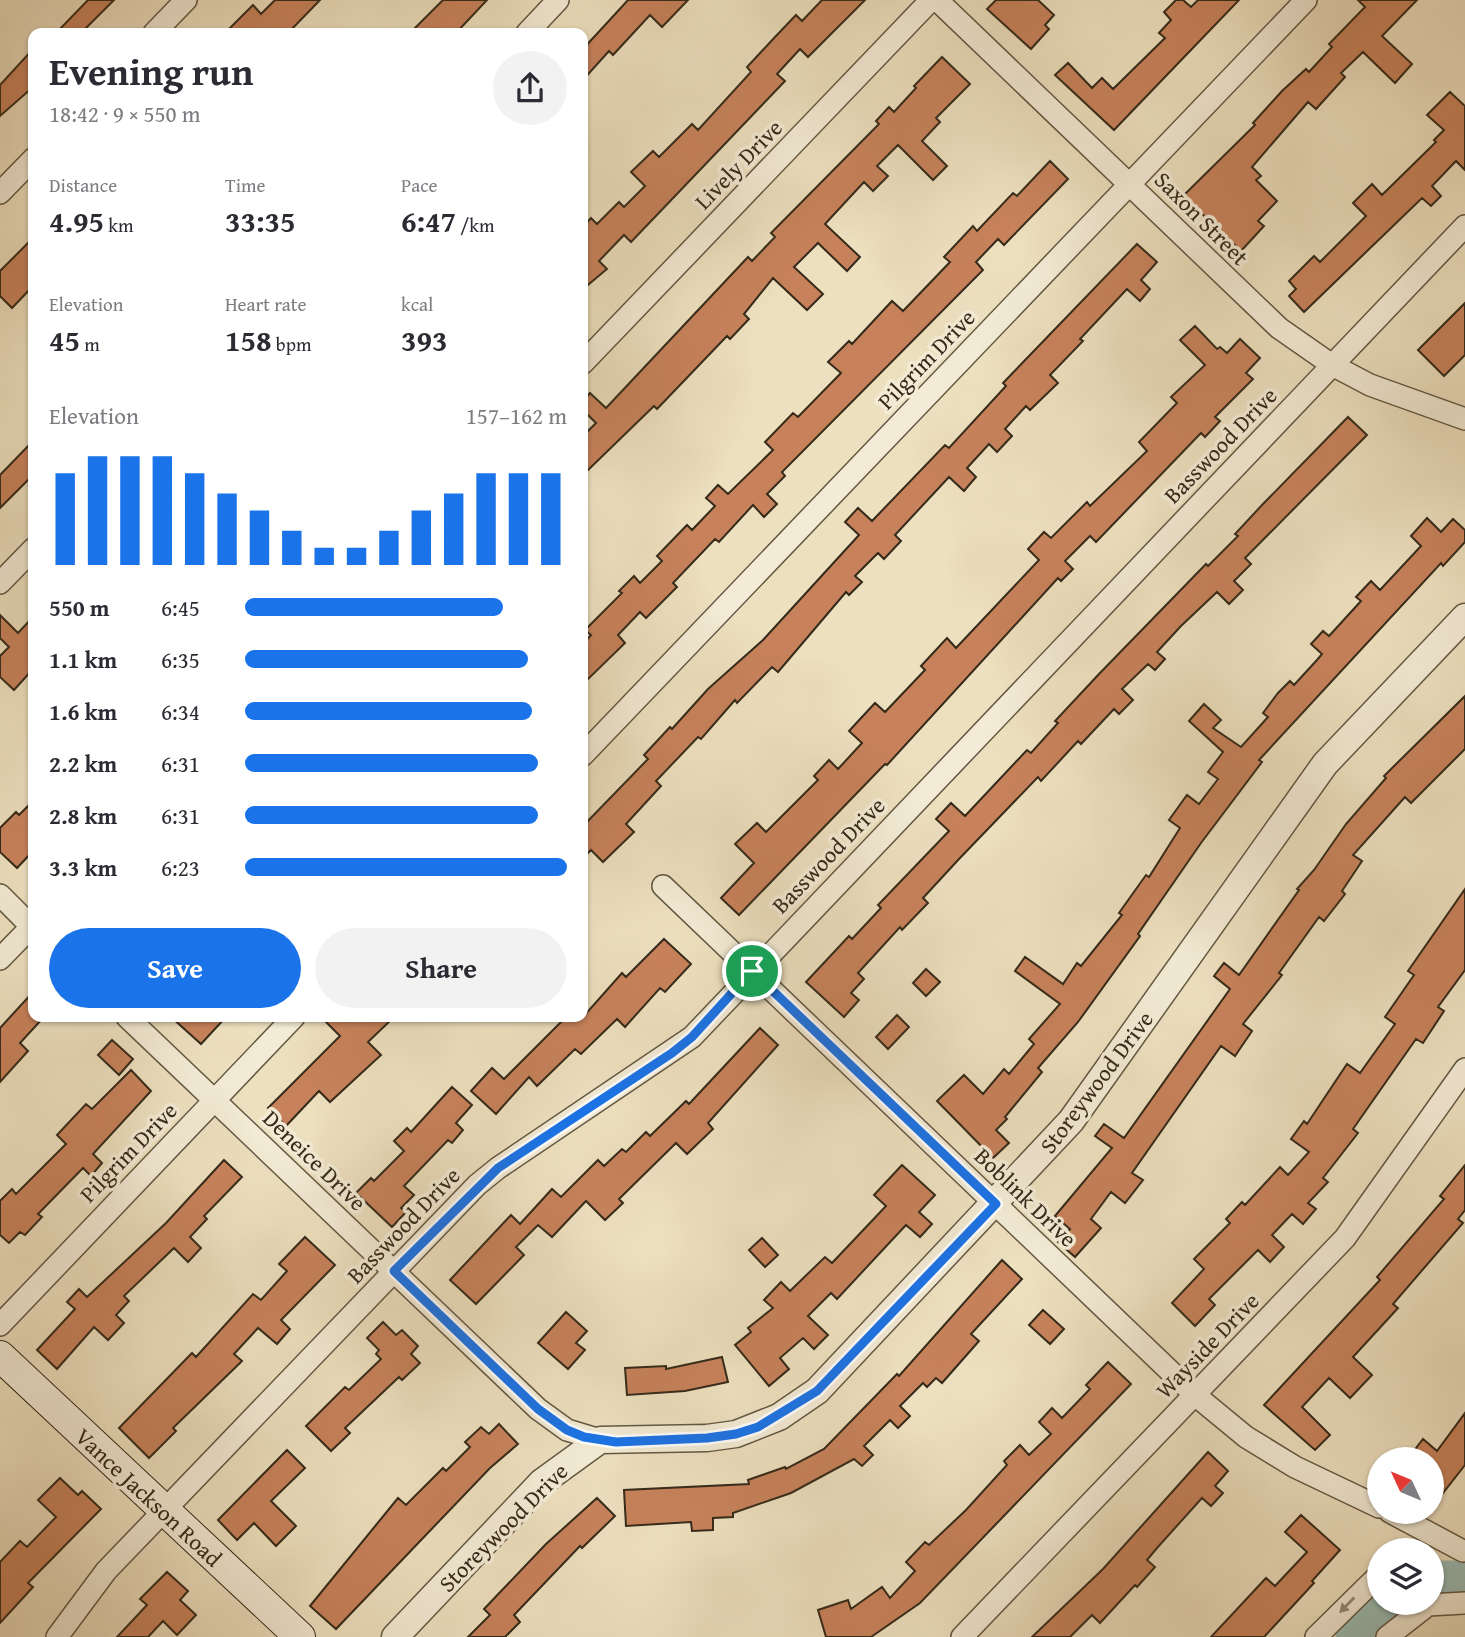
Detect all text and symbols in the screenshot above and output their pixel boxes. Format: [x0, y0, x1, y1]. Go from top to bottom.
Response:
text: Evening run [49, 43, 253, 99]
button: share [493, 51, 567, 125]
text: 18:42 · 9 × 550 m [49, 97, 201, 130]
street label: Lively Drive [687, 112, 789, 216]
street label: Saxon Street [1147, 163, 1257, 273]
text: Distance [49, 171, 117, 199]
text: Time [225, 171, 265, 199]
text: Pace [401, 171, 438, 199]
text: 4.95 [49, 199, 104, 243]
text: 33:35 [225, 199, 296, 243]
text: 6:47 [401, 199, 456, 243]
text: km [104, 211, 133, 239]
text: /km [456, 211, 494, 239]
text: Elevation [49, 290, 123, 318]
text: Heart rate [225, 290, 306, 318]
text: kcal [401, 290, 433, 318]
street label: Pilgrim Drive [870, 301, 982, 417]
text: 45 [49, 318, 80, 362]
text: 158 [225, 318, 272, 362]
text: 393 [401, 318, 448, 362]
text: m [80, 330, 100, 358]
text: bpm [272, 330, 311, 358]
street label: Basswood Drive [1156, 379, 1284, 511]
text: Elevation [49, 399, 139, 432]
text: 157–162 m [466, 399, 567, 432]
text: 550 m [49, 591, 110, 624]
text: 6:45 [161, 591, 200, 624]
text: 1.1 km [49, 643, 117, 676]
text: 6:35 [161, 643, 200, 676]
text: 1.6 km [49, 695, 117, 728]
text: 6:34 [161, 695, 200, 728]
text: 2.2 km [49, 747, 117, 780]
text: 6:31 [161, 747, 200, 780]
street label: Basswood Drive [764, 789, 892, 921]
text: 2.8 km [49, 799, 117, 832]
text: 6:31 [161, 799, 200, 832]
text: 3.3 km [49, 851, 117, 884]
text: 6:23 [161, 851, 200, 884]
button: Save [49, 928, 301, 1008]
button: Share [315, 928, 567, 1008]
pin [722, 941, 782, 1001]
icon: arrive [733, 952, 771, 990]
street label: Storeywood Drive [1031, 1004, 1161, 1160]
street label: Pilgrim Drive [72, 1094, 184, 1210]
street label: Deneice Drive [256, 1102, 374, 1218]
street label: Boblink Drive [967, 1140, 1085, 1254]
street label: Basswood Drive [339, 1159, 467, 1291]
street label: Wayside Drive [1148, 1285, 1266, 1405]
street label: Vance Jackson Road [68, 1420, 230, 1574]
north arrow [1367, 1447, 1444, 1524]
map controls [1367, 1447, 1444, 1615]
street label: Storeywood Drive [431, 1455, 575, 1599]
button: layers [1367, 1538, 1444, 1615]
one-way arrow [1339, 1596, 1355, 1613]

